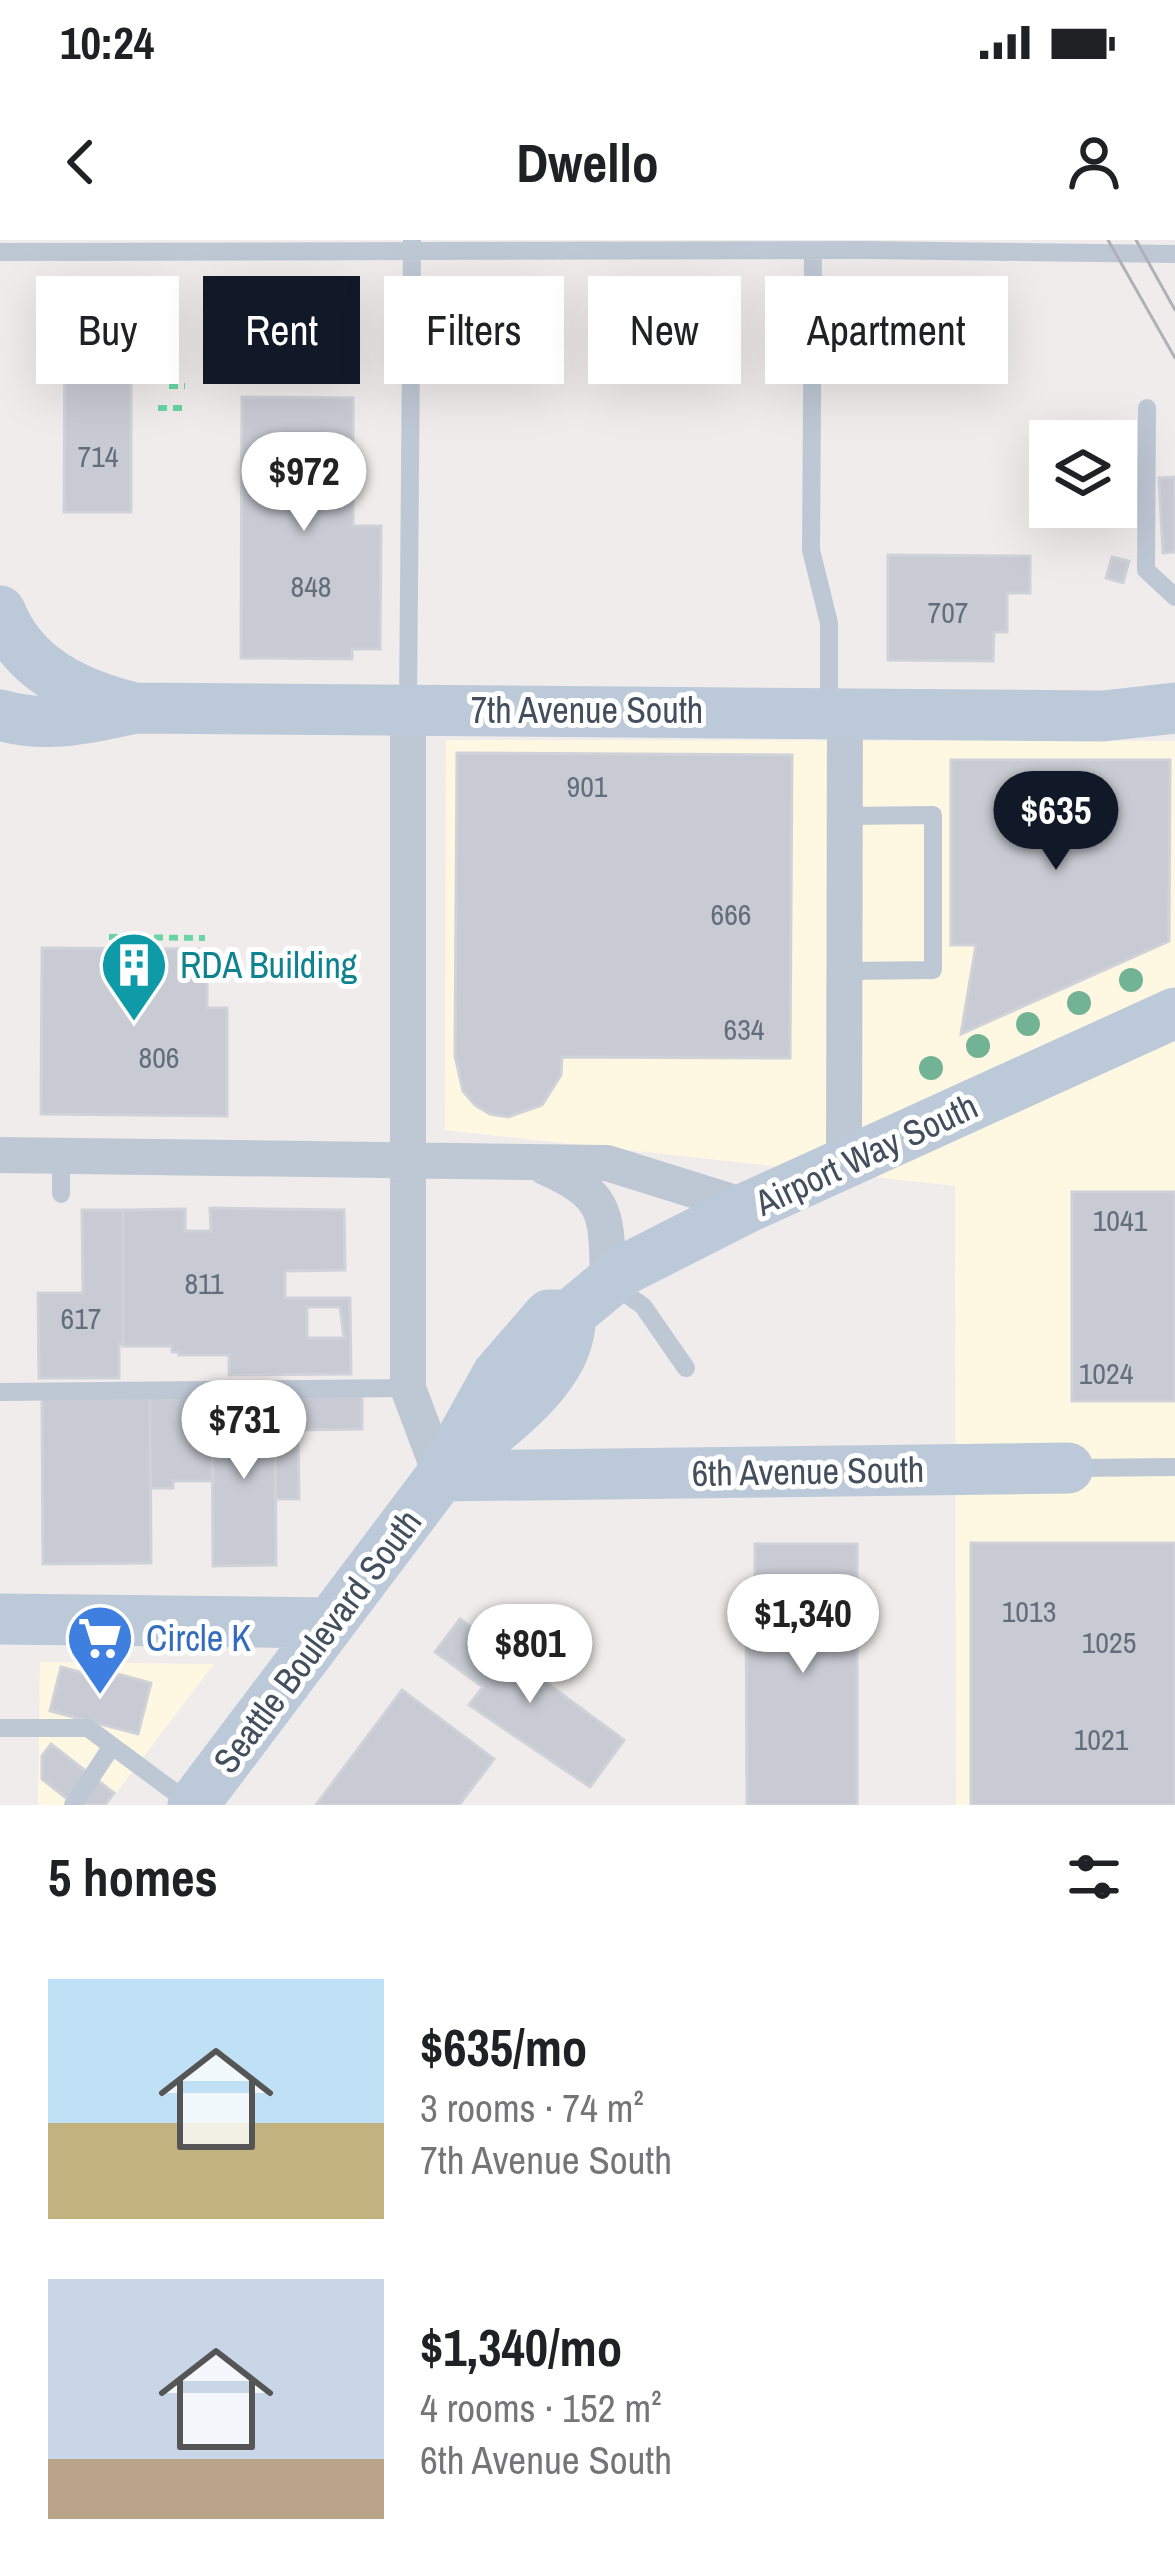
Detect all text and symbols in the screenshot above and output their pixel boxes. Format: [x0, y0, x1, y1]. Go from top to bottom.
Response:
text: 10:24 [60, 12, 154, 73]
text: Dwello [516, 126, 659, 199]
icon: back [48, 129, 114, 195]
icon: person [1061, 129, 1127, 195]
chip: Buy [36, 276, 179, 384]
chip: Rent [203, 276, 360, 384]
chip: Filters [384, 276, 564, 384]
chip: New [588, 276, 741, 384]
chip: Apartment [765, 276, 1008, 384]
map controls [1029, 420, 1137, 528]
button: layers [1029, 420, 1137, 528]
pin: $972 [233, 432, 375, 534]
house number: 714 [77, 436, 119, 476]
text: $972 [268, 445, 340, 497]
house number: 848 [290, 566, 332, 606]
house number: 707 [927, 592, 969, 632]
street label: 7th Avenue South [471, 686, 703, 734]
house number: 901 [566, 766, 608, 806]
pin: $635 [985, 771, 1127, 873]
text: $635 [1020, 784, 1092, 836]
house number: 666 [710, 894, 752, 934]
building icon: RDA Building [99, 930, 169, 1024]
place label: RDA Building [180, 941, 358, 989]
house number: 634 [723, 1009, 765, 1049]
house number: 806 [138, 1037, 180, 1077]
street label: Airport Way South [746, 1082, 985, 1227]
house number: 1041 [1093, 1200, 1148, 1240]
house number: 811 [184, 1263, 224, 1303]
house number: 617 [60, 1298, 102, 1338]
house number: 1024 [1079, 1353, 1134, 1393]
pin: $731 [173, 1380, 315, 1482]
text: $731 [208, 1393, 280, 1445]
street label: 6th Avenue South [691, 1445, 925, 1497]
street label: Seattle Boulevard South [202, 1499, 432, 1783]
pin: $1,340 [705, 1574, 901, 1676]
text: $1,340 [754, 1587, 852, 1639]
house number: 1013 [1002, 1591, 1056, 1631]
supermarket icon: Circle K [65, 1603, 135, 1697]
pin: $801 [459, 1604, 601, 1706]
place label: Circle K [146, 1614, 251, 1662]
text: $801 [494, 1617, 566, 1669]
house number: 1025 [1082, 1622, 1136, 1662]
house number: 1021 [1074, 1719, 1129, 1759]
text: 5 homes [48, 1843, 218, 1912]
icon: filters [1061, 1844, 1127, 1910]
text: $635/mo [420, 2013, 587, 2082]
icon: home [144, 2027, 288, 2171]
text: 3 rooms · 74 m² [420, 2082, 644, 2134]
text: 7th Avenue South [420, 2134, 672, 2186]
text: $1,340/mo [420, 2313, 622, 2382]
icon: home [144, 2327, 288, 2471]
text: 4 rooms · 152 m² [420, 2382, 662, 2434]
text: 6th Avenue South [420, 2434, 672, 2486]

